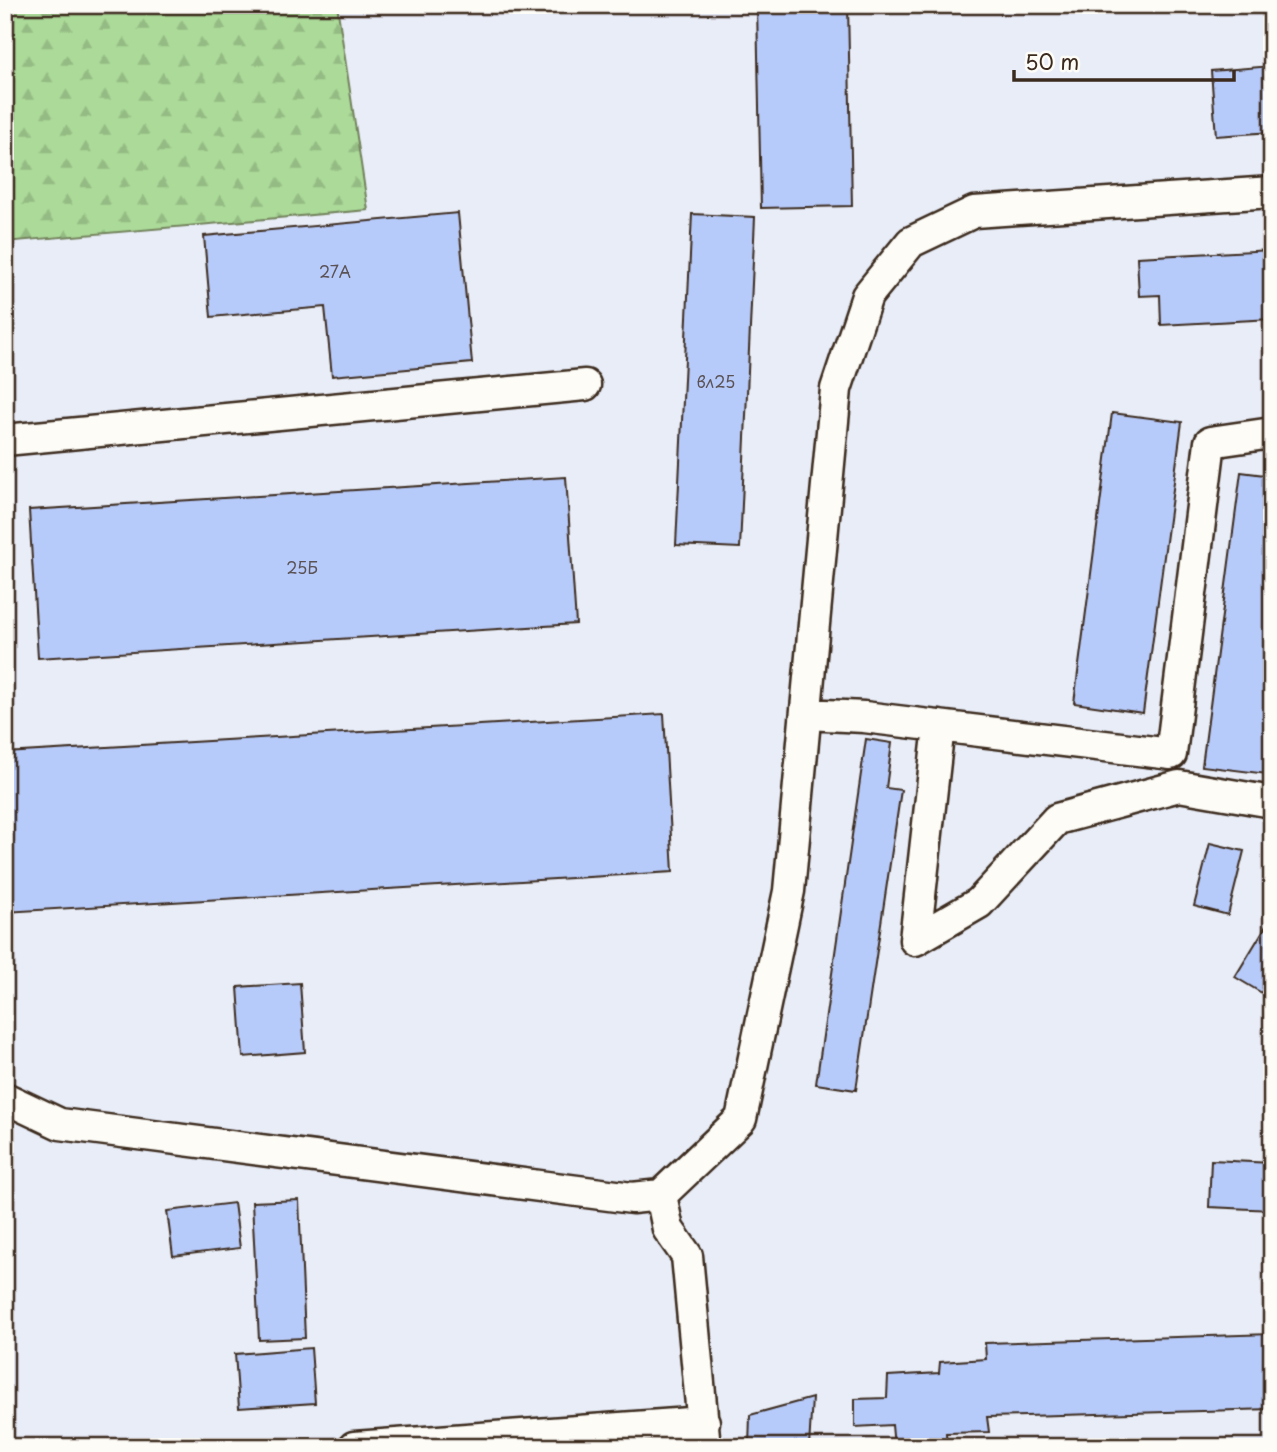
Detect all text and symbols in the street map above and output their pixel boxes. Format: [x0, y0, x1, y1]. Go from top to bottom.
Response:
scale bar [1014, 38, 1235, 82]
text: 50 m [1025, 45, 1079, 77]
house number: 27А [319, 259, 351, 283]
house number: вл25 [697, 369, 735, 393]
house number: 25Б [286, 555, 318, 579]

